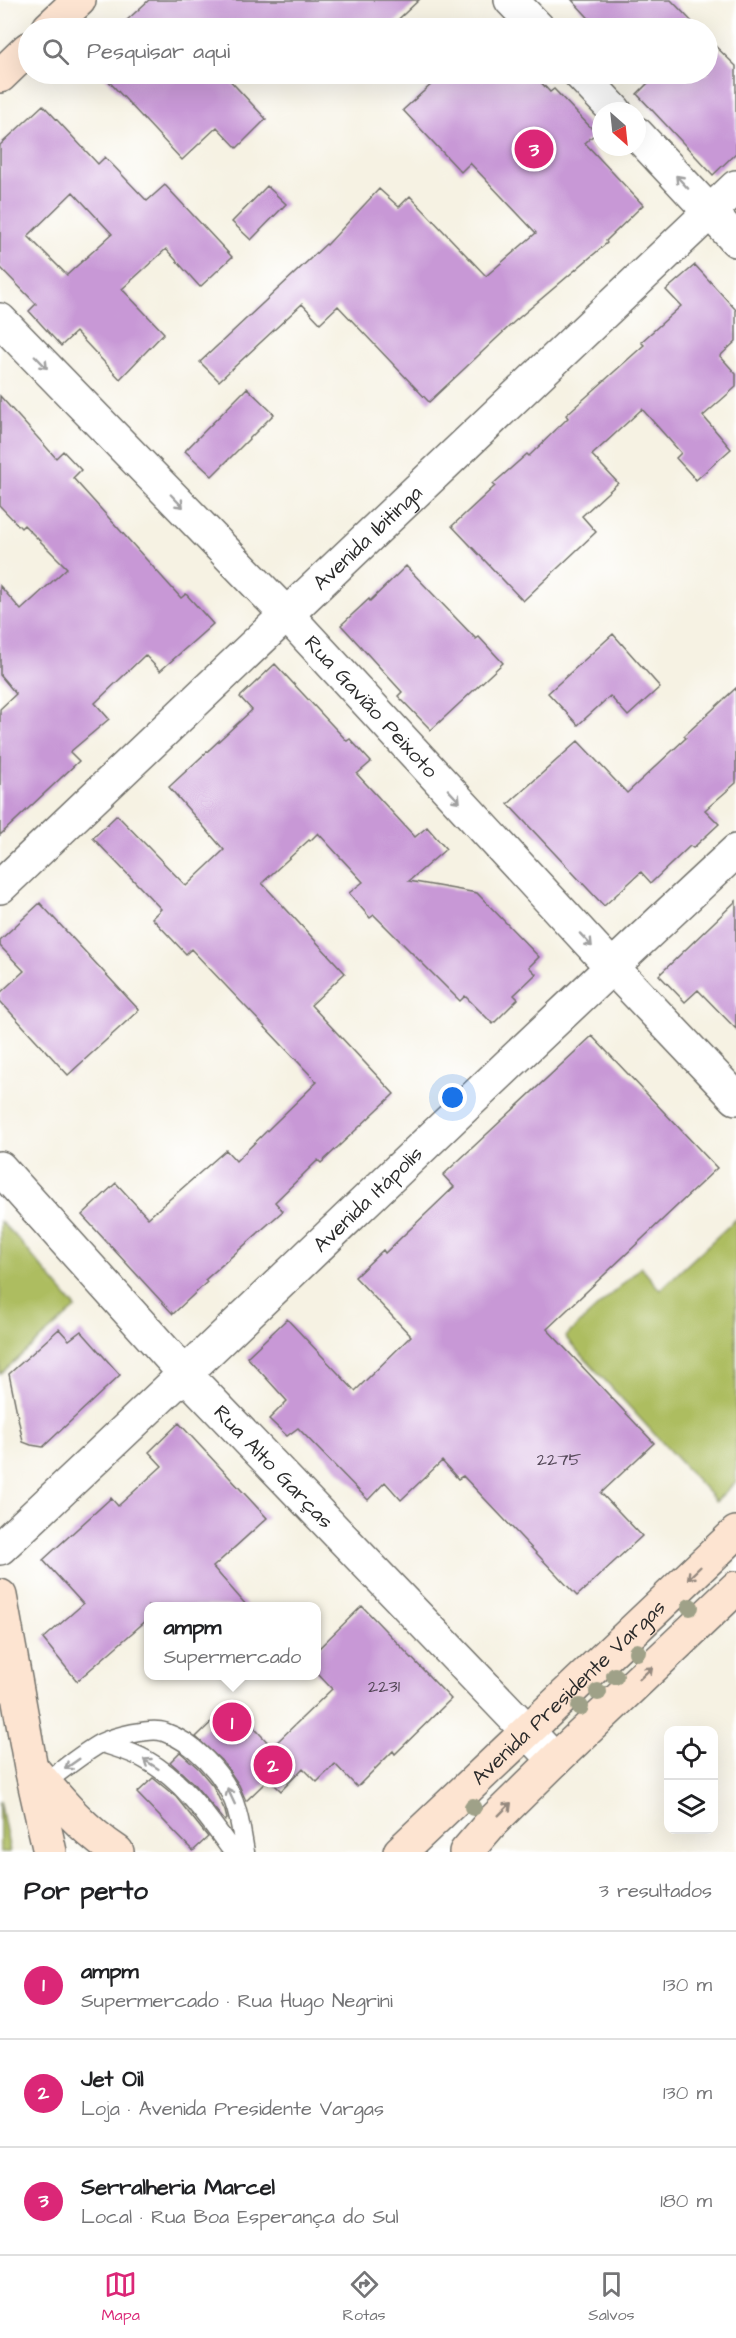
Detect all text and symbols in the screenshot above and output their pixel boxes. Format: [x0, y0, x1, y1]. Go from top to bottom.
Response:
search box [18, 18, 718, 84]
icon: search [39, 35, 72, 68]
text: Pesquisar aqui [87, 36, 230, 67]
north arrow [592, 102, 646, 156]
pin: 3 [514, 126, 554, 172]
one-way arrow [674, 174, 689, 189]
one-way arrow [33, 354, 48, 369]
street label: Avenida Ibitinga [306, 478, 429, 597]
one-way arrow [170, 494, 184, 509]
street label: Rua Gavião Peixoto [298, 629, 445, 784]
one-way arrow [447, 789, 461, 804]
one-way arrow [579, 932, 593, 947]
your location [438, 1083, 467, 1112]
street label: Avenida Itápolis [306, 1139, 429, 1259]
street label: Rua Alto Garças [207, 1398, 340, 1535]
house number: 2275 [537, 1447, 581, 1472]
one-way arrow [686, 1566, 701, 1580]
street label: Avenida Presidente Vargas [465, 1593, 672, 1792]
popup [144, 1602, 321, 1680]
text: ampm [164, 1612, 221, 1643]
text: Supermercado [164, 1643, 301, 1671]
one-way arrow [638, 1666, 653, 1680]
house number: 2231 [368, 1674, 400, 1699]
pin: 1 [212, 1700, 252, 1744]
map controls [664, 1726, 718, 1834]
button: locate [664, 1726, 718, 1780]
pin: 2 [254, 1742, 292, 1788]
one-way arrow [64, 1758, 80, 1770]
one-way arrow [144, 1758, 160, 1770]
button: layers [664, 1780, 718, 1834]
one-way arrow [224, 1787, 236, 1805]
one-way arrow [498, 1801, 513, 1816]
text: Por perto [24, 1873, 148, 1909]
text: 3 resultados [599, 1877, 712, 1905]
text: ampm [81, 1956, 139, 1987]
text: 1 [42, 1971, 45, 1999]
text: 130 m [663, 1971, 712, 1999]
text: Supermercado · Rua Hugo Negrini [81, 1987, 393, 2015]
text: Jet Oil [81, 2064, 144, 2095]
text: 2 [38, 2079, 49, 2107]
text: 130 m [663, 2079, 712, 2107]
text: Loja · Avenida Presidente Vargas [81, 2095, 384, 2123]
text: Serralheria Marcel [81, 2172, 275, 2203]
text: 3 [38, 2187, 49, 2215]
text: 180 m [660, 2187, 712, 2215]
text: Local · Rua Boa Esperança do Sul [81, 2203, 399, 2231]
tab: Mapa [101, 2268, 140, 2326]
tab: Rotas [343, 2268, 386, 2326]
tab: Salvos [588, 2268, 635, 2326]

